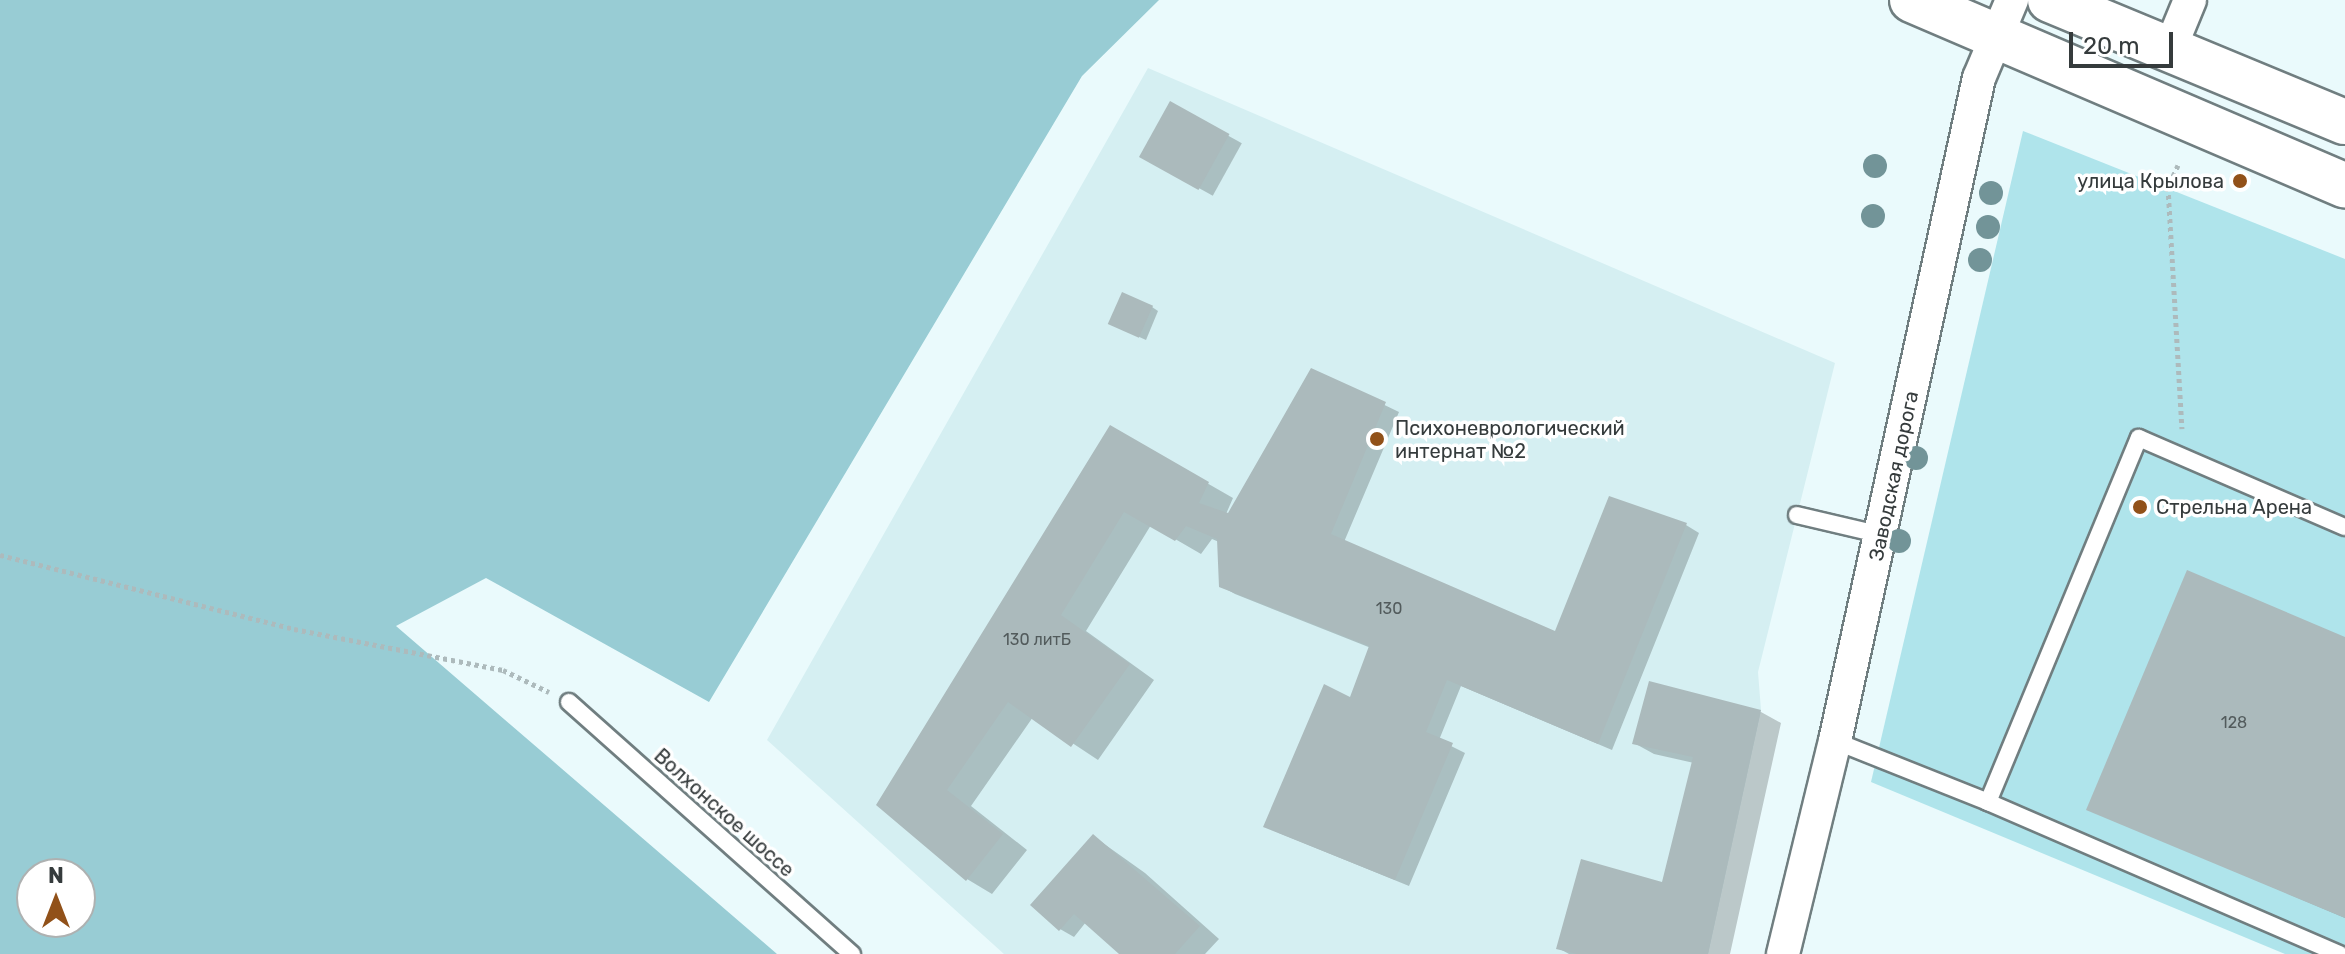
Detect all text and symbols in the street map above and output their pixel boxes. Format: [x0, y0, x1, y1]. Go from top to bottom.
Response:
scale bar [2073, 16, 2177, 66]
text: 20 m [2083, 32, 2140, 60]
place label: улица Крылова [2077, 169, 2224, 193]
marker: улица Крылова [2231, 172, 2249, 190]
street label: Заводская дорога [1864, 389, 1924, 563]
place label: Психоневрологический интернат №2 [1395, 416, 1625, 463]
marker: Психоневрологический интернат №2 [1366, 428, 1388, 450]
place label: Стрельна Арена [2156, 495, 2312, 519]
marker: Стрельна Арена [2131, 498, 2149, 516]
house number: 130 [1376, 599, 1402, 619]
house number: 130 литБ [1003, 630, 1071, 650]
house number: 128 [2221, 713, 2247, 733]
street label: Волхонское шоссе [649, 744, 799, 882]
north arrow [16, 858, 96, 938]
text: N [48, 862, 64, 889]

